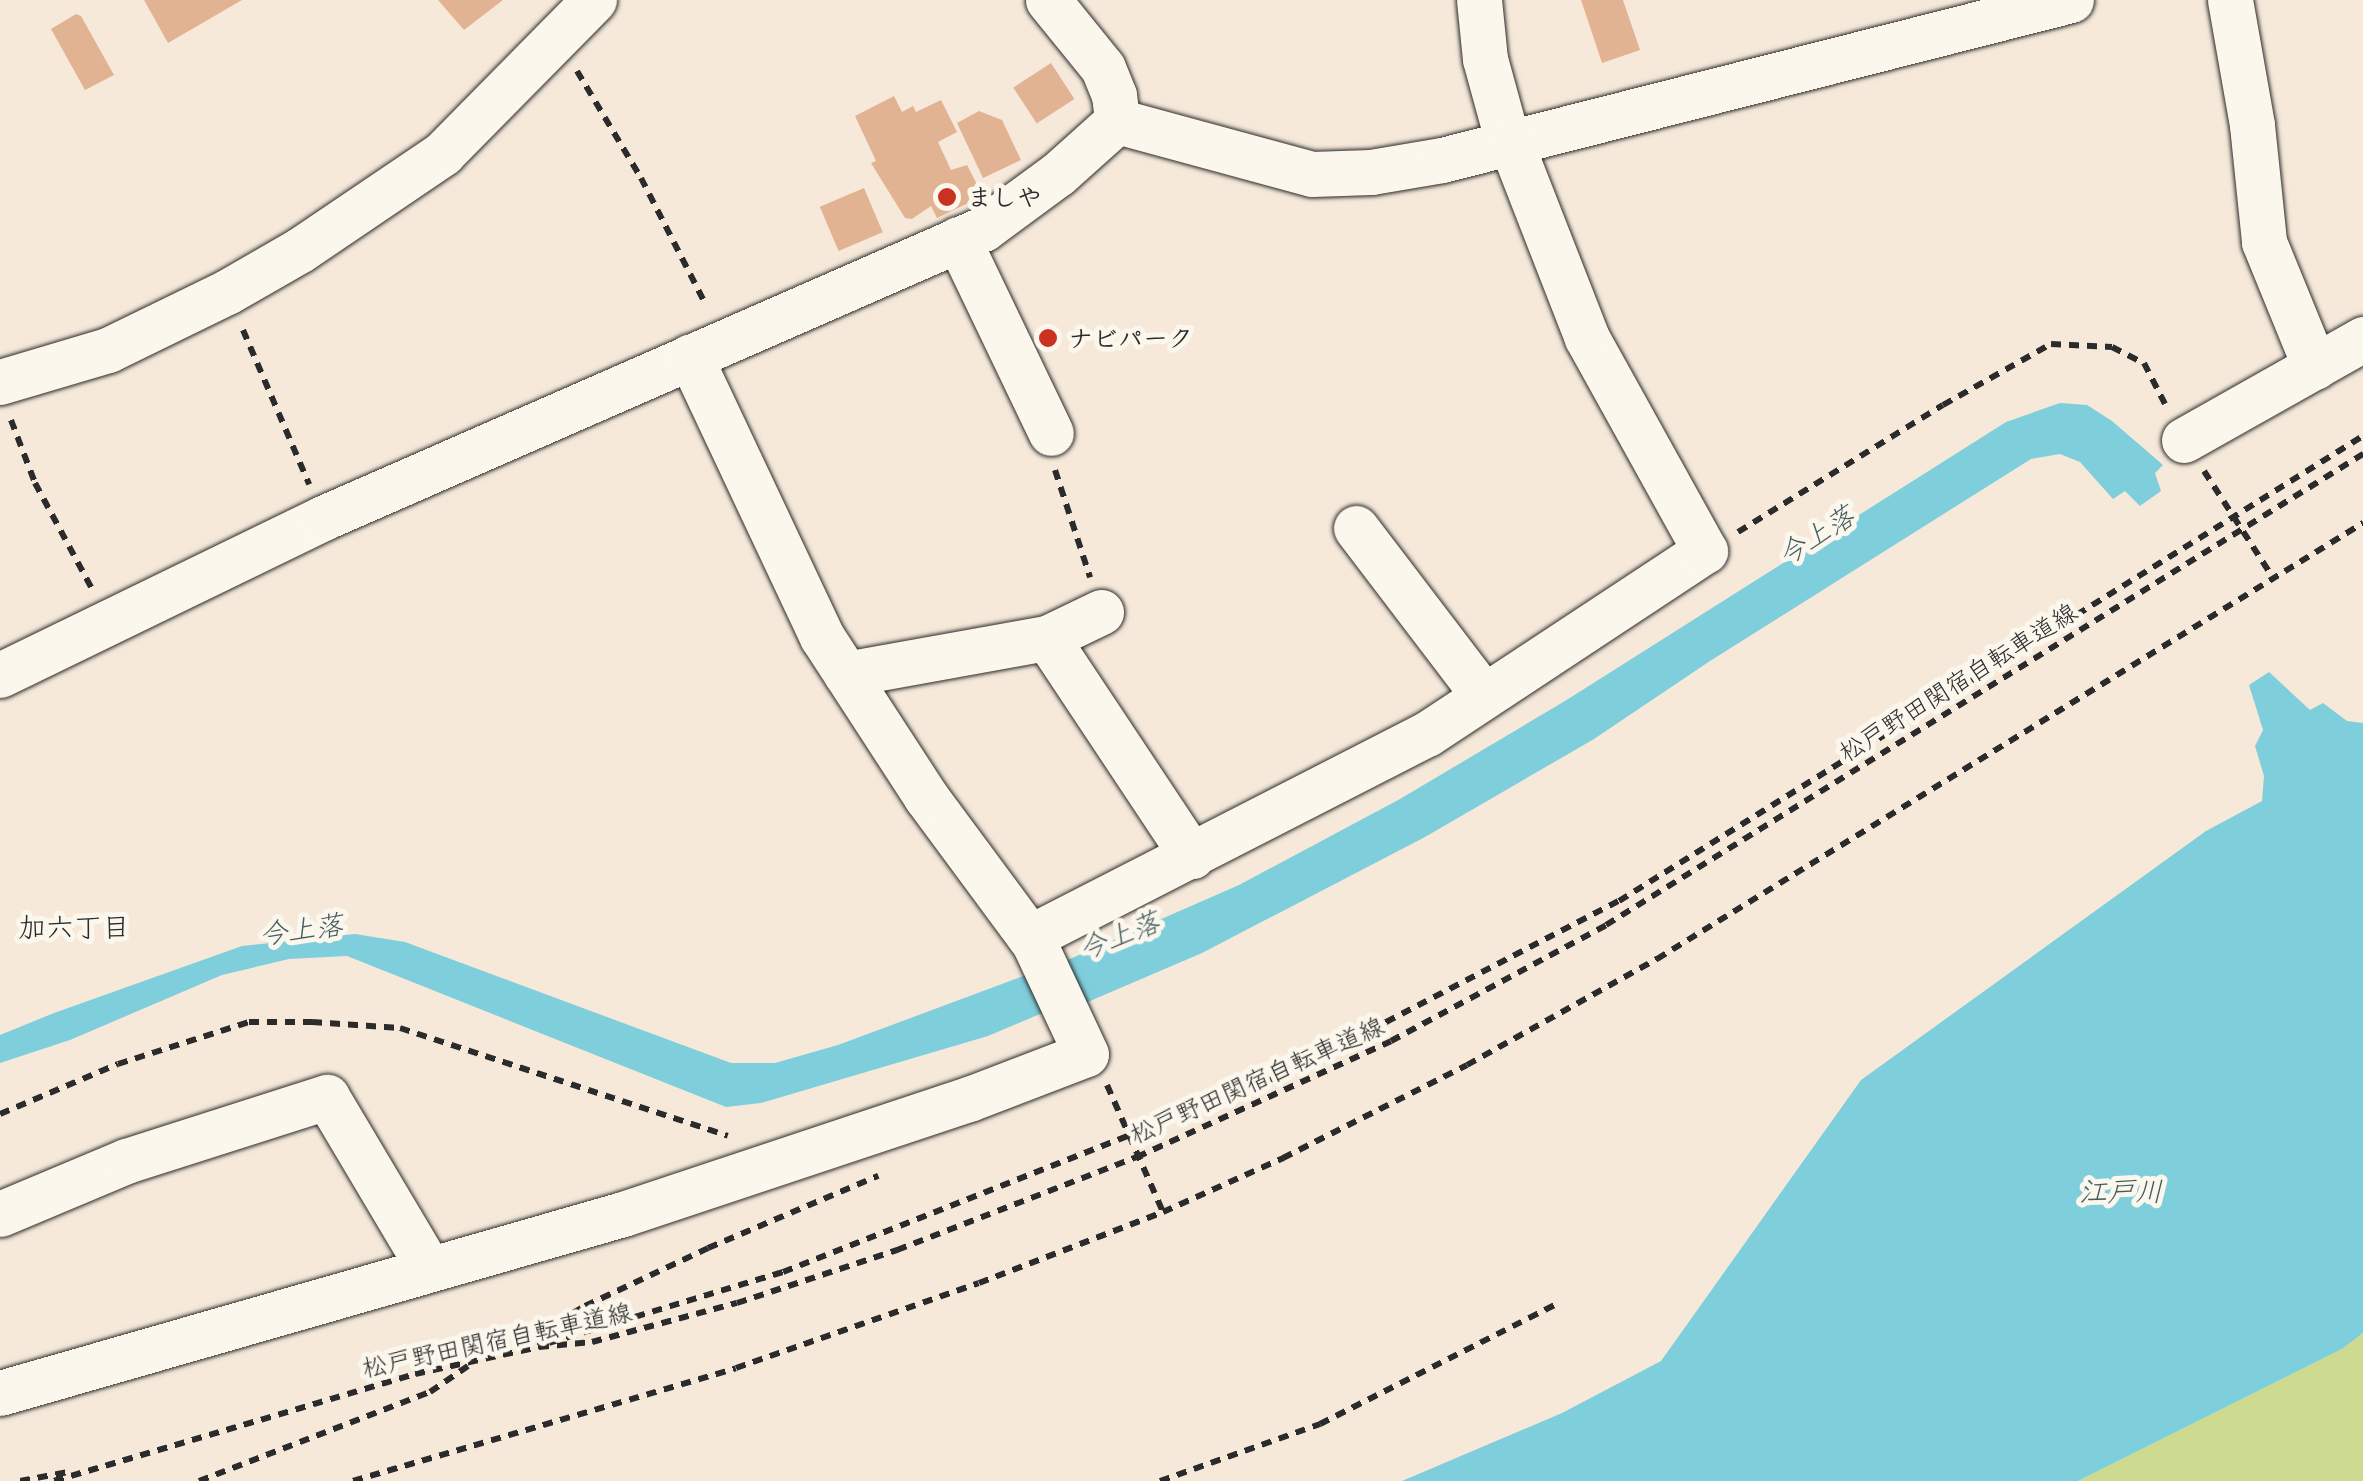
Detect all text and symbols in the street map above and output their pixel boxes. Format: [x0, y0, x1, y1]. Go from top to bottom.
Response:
place label: ましや [967, 182, 1042, 212]
marker: ましや [936, 186, 958, 208]
place label: ナビパーク [1068, 323, 1193, 353]
marker: ナビパーク [1037, 327, 1059, 349]
water label: 今上落 [1771, 498, 1861, 572]
street label: 松戸野田関宿自転車道線 [1833, 596, 2083, 768]
water label: 今上落 [1074, 904, 1164, 966]
water label: 今上落 [257, 907, 345, 951]
district label: 加六丁目 [18, 910, 130, 944]
street label: 松戸野田関宿自転車道線 [1125, 1010, 1389, 1150]
water label: 江戸川 [2079, 1174, 2163, 1208]
street label: 松戸野田関宿自転車道線 [359, 1297, 635, 1383]

